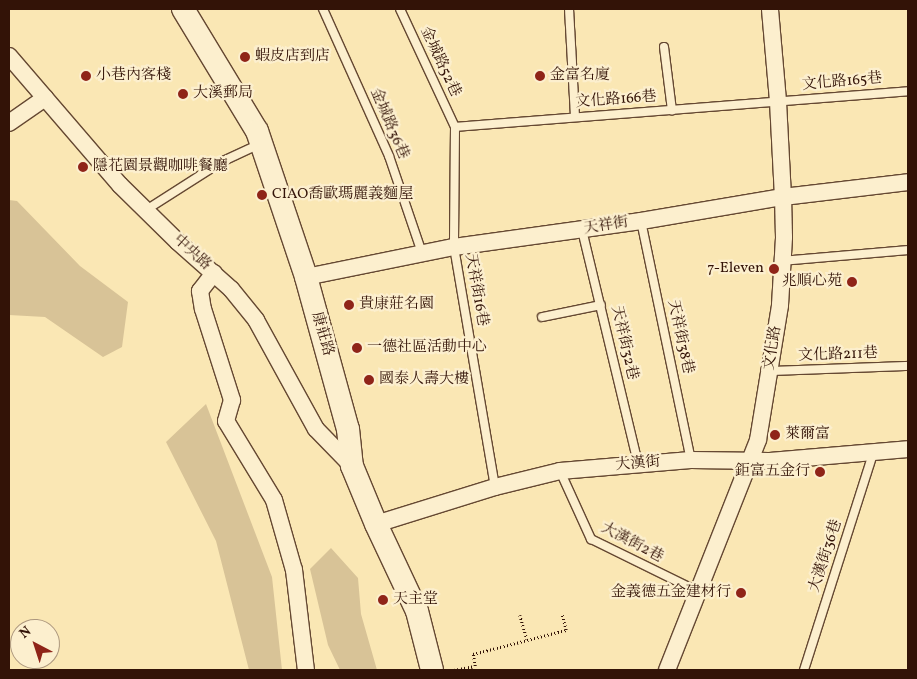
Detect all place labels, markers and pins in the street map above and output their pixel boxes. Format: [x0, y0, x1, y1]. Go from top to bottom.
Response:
place label: 蝦皮店到店 [255, 48, 330, 66]
marker: 蝦皮店到店 [239, 51, 251, 63]
place label: 小巷內客棧 [96, 67, 171, 85]
place label: 金富名廈 [550, 67, 610, 85]
marker: 小巷內客棧 [80, 70, 92, 82]
marker: 金富名廈 [534, 70, 546, 82]
place label: 大溪郵局 [193, 85, 253, 103]
marker: 大溪郵局 [177, 88, 189, 100]
place label: 隱花園景觀咖啡餐廳 [93, 158, 228, 176]
marker: 隱花園景觀咖啡餐廳 [77, 161, 89, 173]
place label: CIAO喬歐瑪麗義麵屋 [272, 186, 413, 204]
marker: CIAO喬歐瑪麗義麵屋 [256, 189, 268, 201]
place label: 7-Eleven [707, 260, 764, 278]
marker: 7-Eleven [768, 263, 780, 275]
place label: 兆順心苑 [782, 273, 842, 291]
marker: 兆順心苑 [846, 276, 858, 288]
place label: 貴康莊名園 [359, 296, 434, 314]
marker: 貴康莊名園 [343, 299, 355, 311]
place label: 一德社區活動中心 [367, 339, 487, 357]
marker: 一德社區活動中心 [351, 342, 363, 354]
place label: 國泰人壽大樓 [379, 371, 469, 389]
marker: 國泰人壽大樓 [363, 374, 375, 386]
place label: 萊爾富 [785, 426, 830, 444]
marker: 萊爾富 [769, 429, 781, 441]
place label: 鉅富五金行 [735, 463, 810, 481]
marker: 鉅富五金行 [814, 466, 826, 478]
place label: 金義德五金建材行 [611, 584, 731, 602]
marker: 金義德五金建材行 [735, 587, 747, 599]
place label: 天主堂 [393, 591, 438, 609]
marker: 天主堂 [377, 594, 389, 606]

